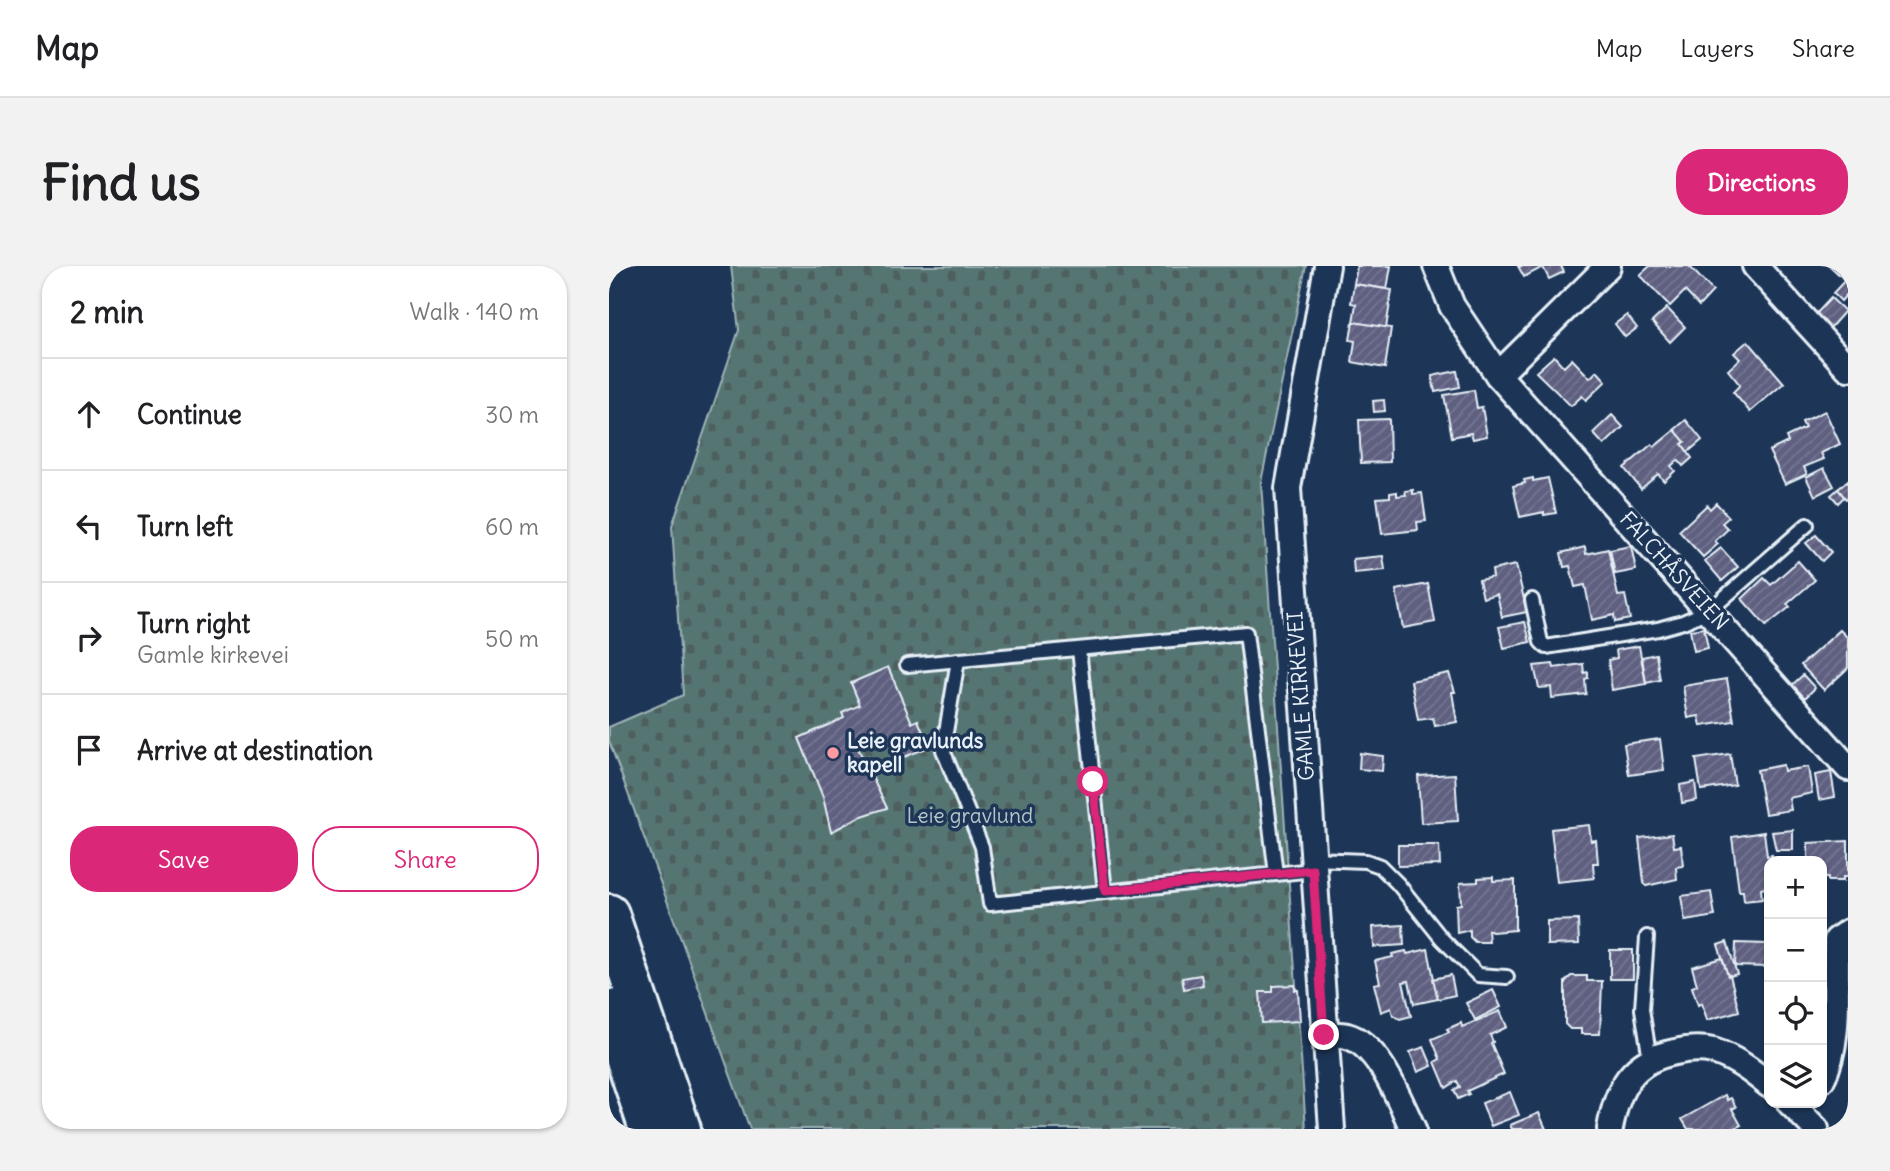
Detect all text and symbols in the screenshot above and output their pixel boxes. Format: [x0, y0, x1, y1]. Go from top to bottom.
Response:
text: Map [35, 27, 99, 69]
text: Map [1596, 33, 1642, 63]
text: Layers [1680, 33, 1754, 63]
text: Share [1792, 33, 1855, 63]
button: Directions [1676, 149, 1848, 215]
text: Find us [42, 152, 200, 213]
text: 2 min [70, 293, 144, 331]
text: Walk · 140 m [410, 297, 539, 326]
icon: ahead [70, 395, 108, 433]
text: Continue [137, 398, 242, 431]
text: 30 m [485, 400, 539, 429]
street label: FALCHÅSVEIEN [1614, 506, 1735, 636]
icon: left [70, 507, 108, 545]
text: Turn left [137, 510, 233, 543]
text: 60 m [485, 512, 539, 541]
text: Turn right [137, 607, 250, 640]
street label: GAMLE KIRKEVEI [1281, 610, 1320, 782]
icon: right [70, 619, 108, 657]
text: 50 m [485, 624, 539, 653]
text: Gamle kirkevei [137, 640, 289, 669]
place label: Leie gravlunds kapell [847, 727, 984, 778]
icon: arrive [70, 731, 108, 769]
text: Arrive at destination [137, 734, 373, 767]
marker: Leie gravlunds kapell [825, 745, 841, 761]
route start [1077, 766, 1108, 797]
park label: Leie gravlund [907, 802, 1033, 829]
button: Save [70, 826, 298, 892]
button: Share [312, 826, 539, 892]
map controls [1764, 856, 1827, 1108]
button: + [1764, 856, 1827, 919]
button: − [1764, 919, 1827, 982]
button: locate [1764, 982, 1827, 1045]
route end [1308, 1019, 1339, 1050]
button: layers [1764, 1045, 1827, 1108]

